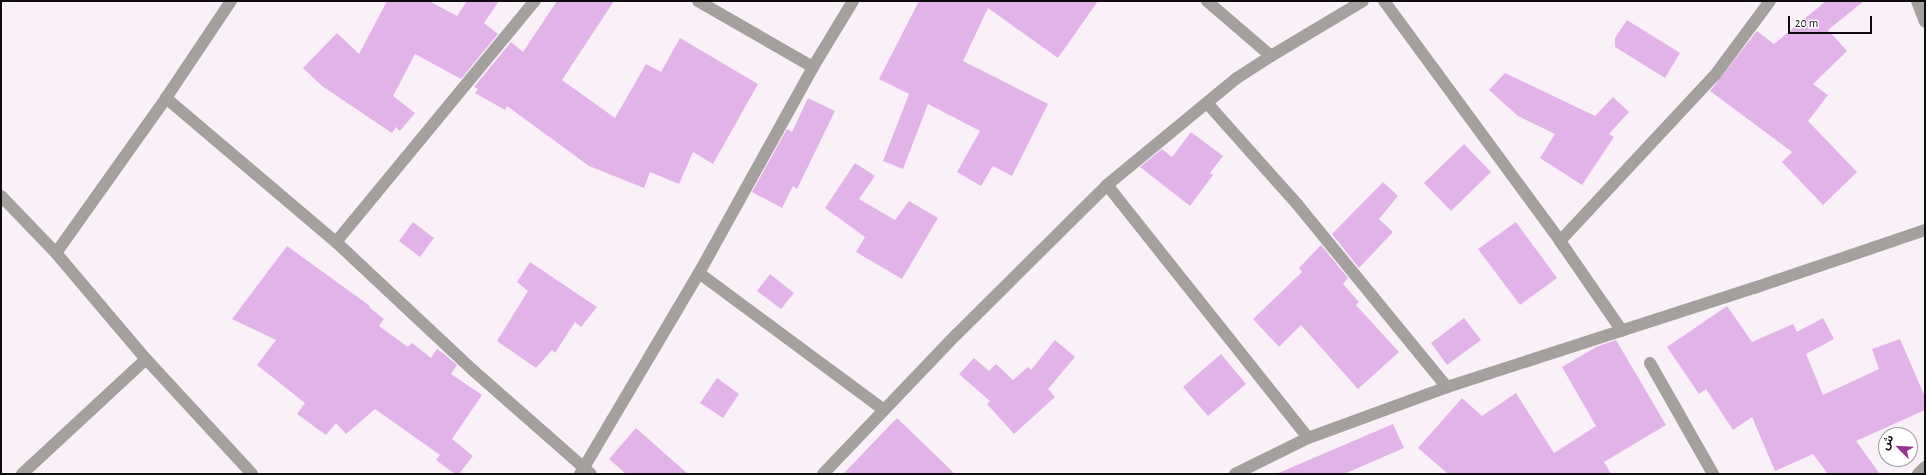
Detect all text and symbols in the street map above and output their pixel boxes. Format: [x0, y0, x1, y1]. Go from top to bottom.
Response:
scale bar [1790, 8, 1874, 34]
text: 20 m [1795, 17, 1818, 29]
north arrow [1878, 427, 1918, 467]
text: ش [1879, 433, 1896, 451]

